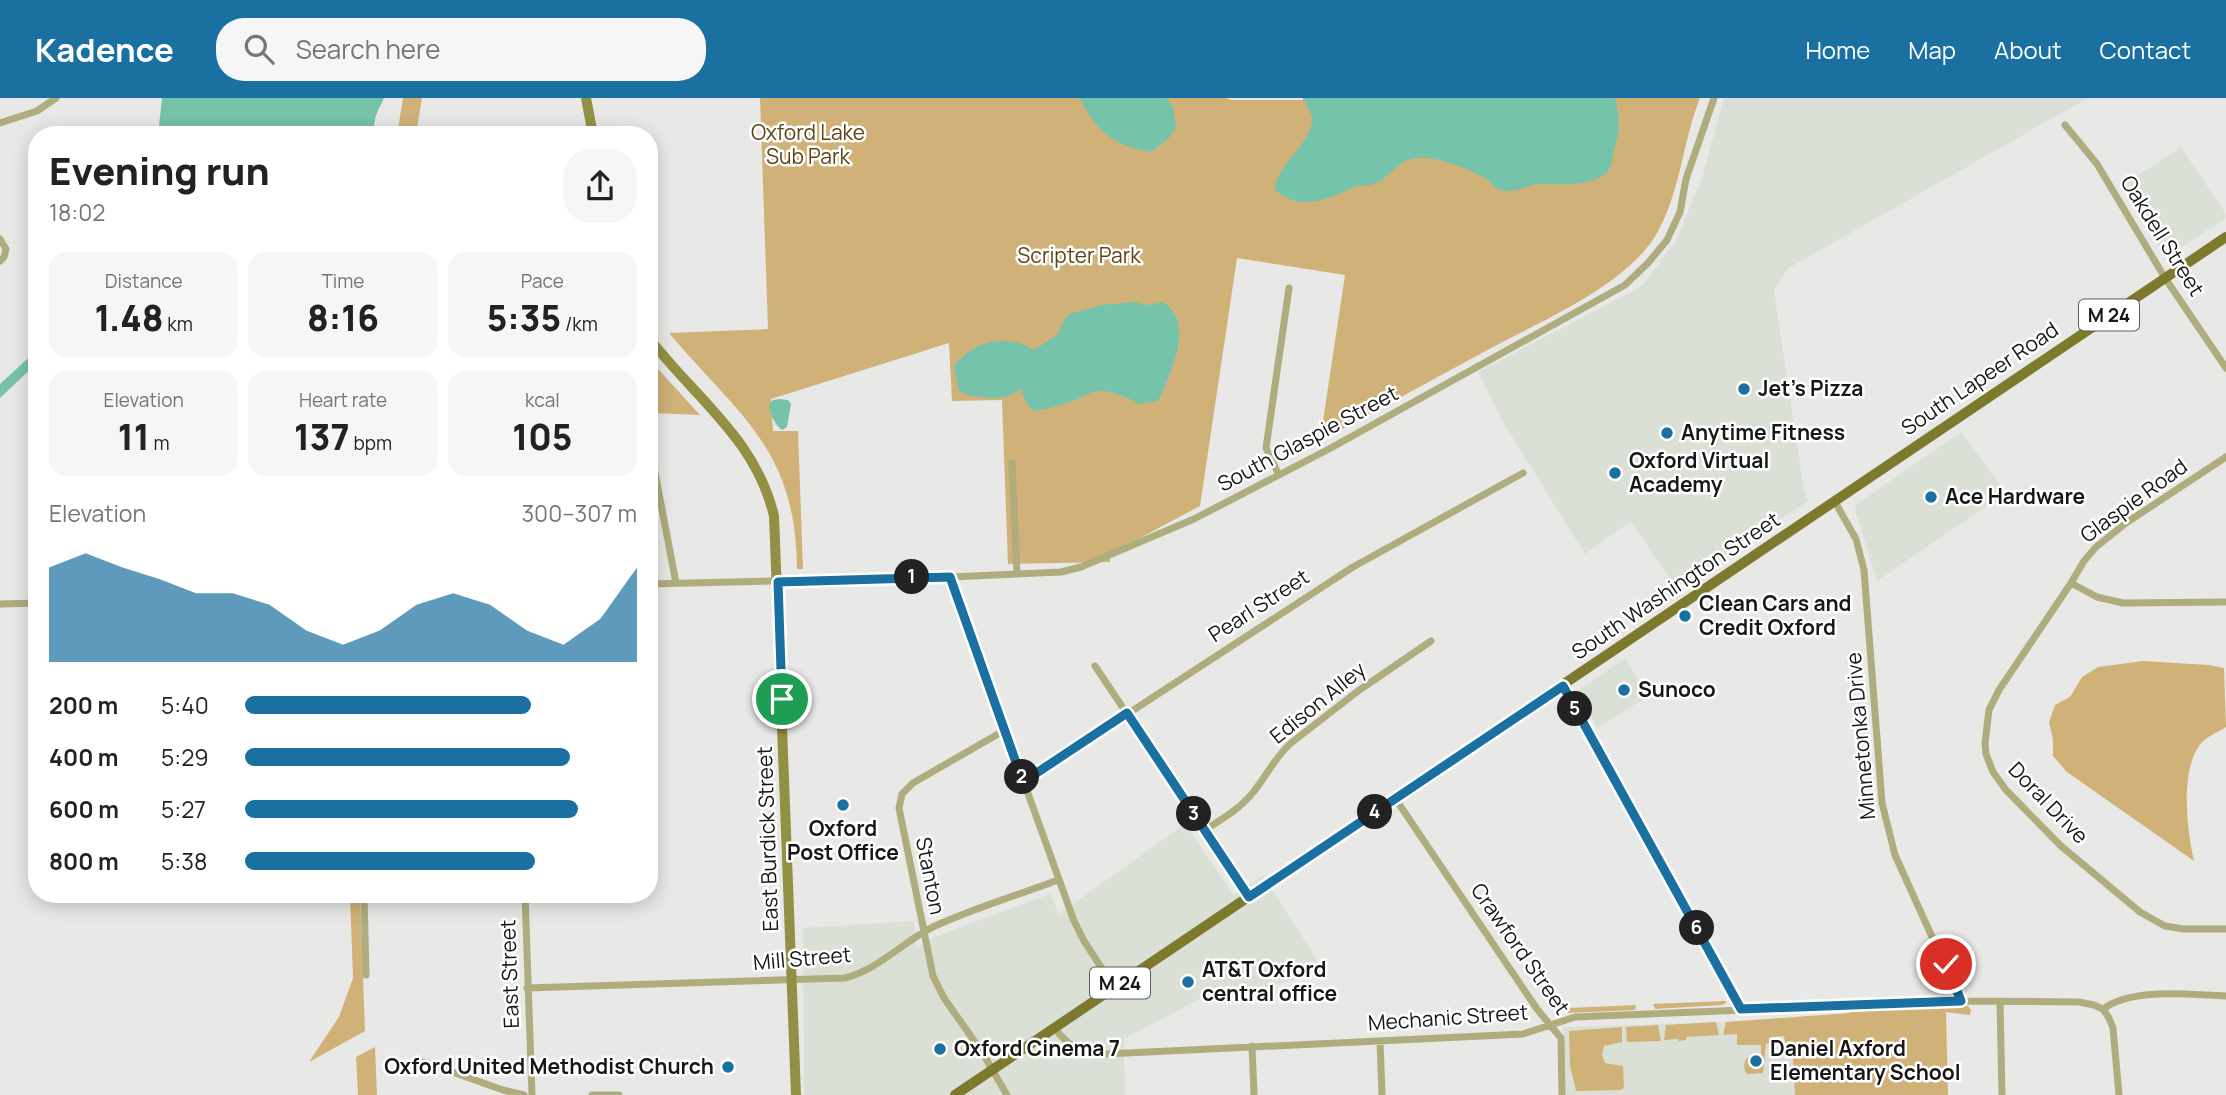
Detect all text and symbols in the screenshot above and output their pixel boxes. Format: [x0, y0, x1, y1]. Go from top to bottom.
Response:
search box [216, 18, 706, 81]
text: Kadence [35, 27, 174, 72]
icon: search [240, 30, 278, 68]
text: Search here [296, 31, 440, 67]
text: Home [1805, 33, 1870, 66]
text: Map [1908, 33, 1956, 66]
text: About [1994, 33, 2062, 66]
text: Contact [2100, 33, 2191, 66]
park label: Oxford Lake Sub Park [751, 118, 865, 170]
text: Evening run [49, 144, 270, 196]
button: share [563, 149, 637, 223]
street label: Oakdell Street [2115, 170, 2211, 301]
text: 18:02 [49, 196, 105, 228]
park label: Scripter Park [1017, 241, 1141, 269]
text: Distance [105, 268, 183, 294]
text: Time [322, 268, 364, 294]
text: Pace [521, 268, 564, 294]
text: 1.48 [94, 294, 164, 342]
text: 8:16 [307, 294, 379, 342]
text: 5:35 [487, 294, 561, 342]
road number: M 24 [2079, 300, 2139, 330]
text: km [164, 311, 193, 337]
text: /km [561, 311, 598, 337]
street label: South Lapeer Road [1895, 315, 2063, 441]
place label: Jet's Pizza [1758, 374, 1863, 402]
street label: South Glaspie Street [1212, 379, 1403, 498]
marker: Jet's Pizza [1736, 381, 1752, 397]
text: Elevation [104, 387, 184, 413]
text: Heart rate [299, 387, 387, 413]
text: kcal [525, 387, 560, 413]
text: 11 [118, 413, 150, 461]
text: 137 [294, 413, 350, 461]
text: 105 [512, 413, 572, 461]
place label: Anytime Fitness [1681, 418, 1845, 446]
marker: Anytime Fitness [1659, 425, 1675, 441]
text: m [150, 430, 170, 456]
text: bpm [350, 430, 392, 456]
place label: Oxford Virtual Academy [1629, 446, 1769, 498]
street label: Glaspie Road [2074, 452, 2193, 549]
marker: Oxford Virtual Academy [1607, 465, 1623, 481]
place label: Ace Hardware [1945, 482, 2085, 510]
marker: Ace Hardware [1923, 489, 1939, 505]
text: Elevation [49, 497, 146, 529]
text: 300–307 m [521, 497, 637, 529]
street label: South Washington Street [1566, 505, 1785, 665]
pin: 1 [894, 560, 930, 594]
street label: Pearl Street [1203, 562, 1314, 648]
text: 1 [907, 563, 916, 589]
place label: Clean Cars and Credit Oxford [1699, 589, 1851, 641]
marker: Clean Cars and Credit Oxford [1677, 608, 1693, 624]
street label: Minnetonka Drive [1839, 651, 1881, 821]
street label: Edison Alley [1264, 655, 1371, 750]
pin [752, 669, 812, 729]
place label: Sunoco [1638, 675, 1716, 703]
icon: arrive [763, 680, 801, 718]
marker: Sunoco [1616, 682, 1632, 698]
text: 200 m [49, 689, 118, 721]
text: 5:40 [161, 689, 209, 721]
pin: 5 [1558, 692, 1592, 726]
text: 5 [1569, 695, 1580, 721]
text: 400 m [49, 741, 119, 773]
text: 5:29 [161, 741, 209, 773]
street label: East Burdick Street [750, 746, 784, 932]
street label: Doral Drive [2003, 755, 2095, 849]
pin: 2 [1004, 760, 1040, 794]
text: 2 [1016, 763, 1027, 789]
text: 600 m [49, 793, 119, 825]
text: 5:27 [161, 793, 206, 825]
pin: 4 [1358, 794, 1392, 830]
pin: 3 [1176, 796, 1212, 832]
marker: Oxford Post Office [835, 797, 851, 813]
text: 4 [1369, 798, 1380, 824]
text: 3 [1188, 800, 1199, 826]
place label: Oxford Post Office [787, 814, 899, 866]
street label: Stanton [910, 835, 952, 917]
text: 800 m [49, 845, 119, 877]
text: 5:38 [161, 845, 207, 877]
street label: Crawford Street [1465, 877, 1577, 1020]
pin: 6 [1680, 910, 1714, 946]
text: 6 [1691, 914, 1702, 940]
street label: East Street [493, 919, 525, 1029]
pin [1916, 934, 1976, 994]
street label: Mill Street [752, 940, 852, 976]
icon: check [1927, 945, 1965, 983]
place label: AT&T Oxford central office [1202, 955, 1337, 1007]
road number: M 24 [1090, 968, 1150, 998]
marker: AT&T Oxford central office [1180, 974, 1196, 990]
street label: Mechanic Street [1367, 997, 1529, 1037]
place label: Oxford Cinema 7 [954, 1034, 1120, 1062]
place label: Daniel Axford Elementary School [1770, 1034, 1961, 1086]
marker: Oxford Cinema 7 [932, 1041, 948, 1057]
place label: Oxford United Methodist Church [384, 1052, 714, 1080]
marker: Daniel Axford Elementary School [1748, 1053, 1764, 1069]
marker: Oxford United Methodist Church [720, 1059, 736, 1075]

